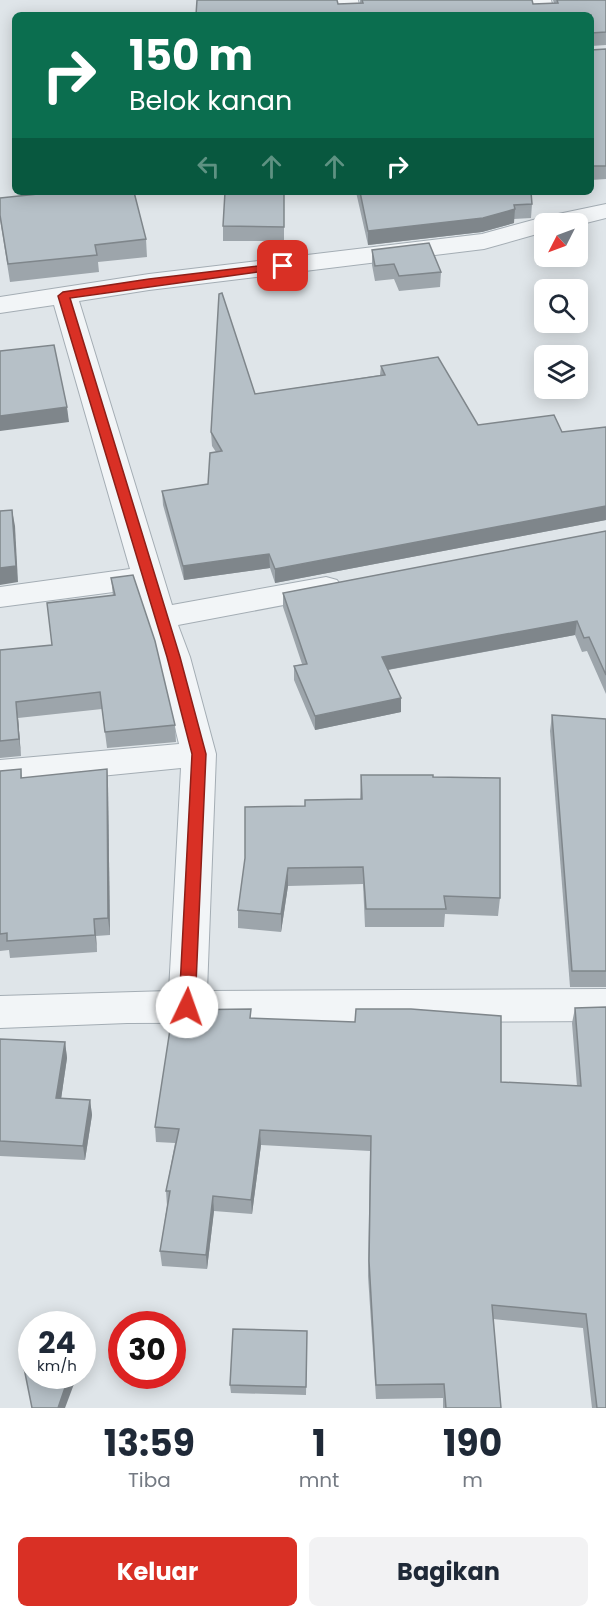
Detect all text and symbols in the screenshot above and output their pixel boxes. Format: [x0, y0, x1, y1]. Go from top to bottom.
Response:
text: 150 m [129, 26, 253, 85]
icon: right [30, 36, 108, 114]
text: Belok kanan [129, 82, 292, 119]
icon: left [192, 150, 225, 183]
icon: ahead [255, 150, 288, 183]
icon: ahead [318, 150, 351, 183]
icon: right [381, 150, 414, 183]
north arrow [534, 213, 588, 267]
map controls [534, 213, 588, 399]
pin [257, 240, 308, 291]
icon: arrive [266, 249, 299, 282]
button: search [534, 279, 588, 333]
button: layers [534, 345, 588, 399]
position arrow [155, 975, 219, 1039]
speed limit sign: 30 [108, 1311, 186, 1389]
text: 24 [38, 1321, 76, 1364]
text: km/h [37, 1355, 77, 1376]
text: 13:59 [104, 1418, 195, 1469]
text: 1 [312, 1418, 326, 1469]
text: 190 [443, 1418, 502, 1469]
text: Tiba [128, 1466, 171, 1494]
text: mnt [299, 1466, 339, 1494]
text: m [462, 1466, 483, 1494]
button: Keluar [18, 1537, 297, 1606]
button: Bagikan [309, 1537, 588, 1606]

